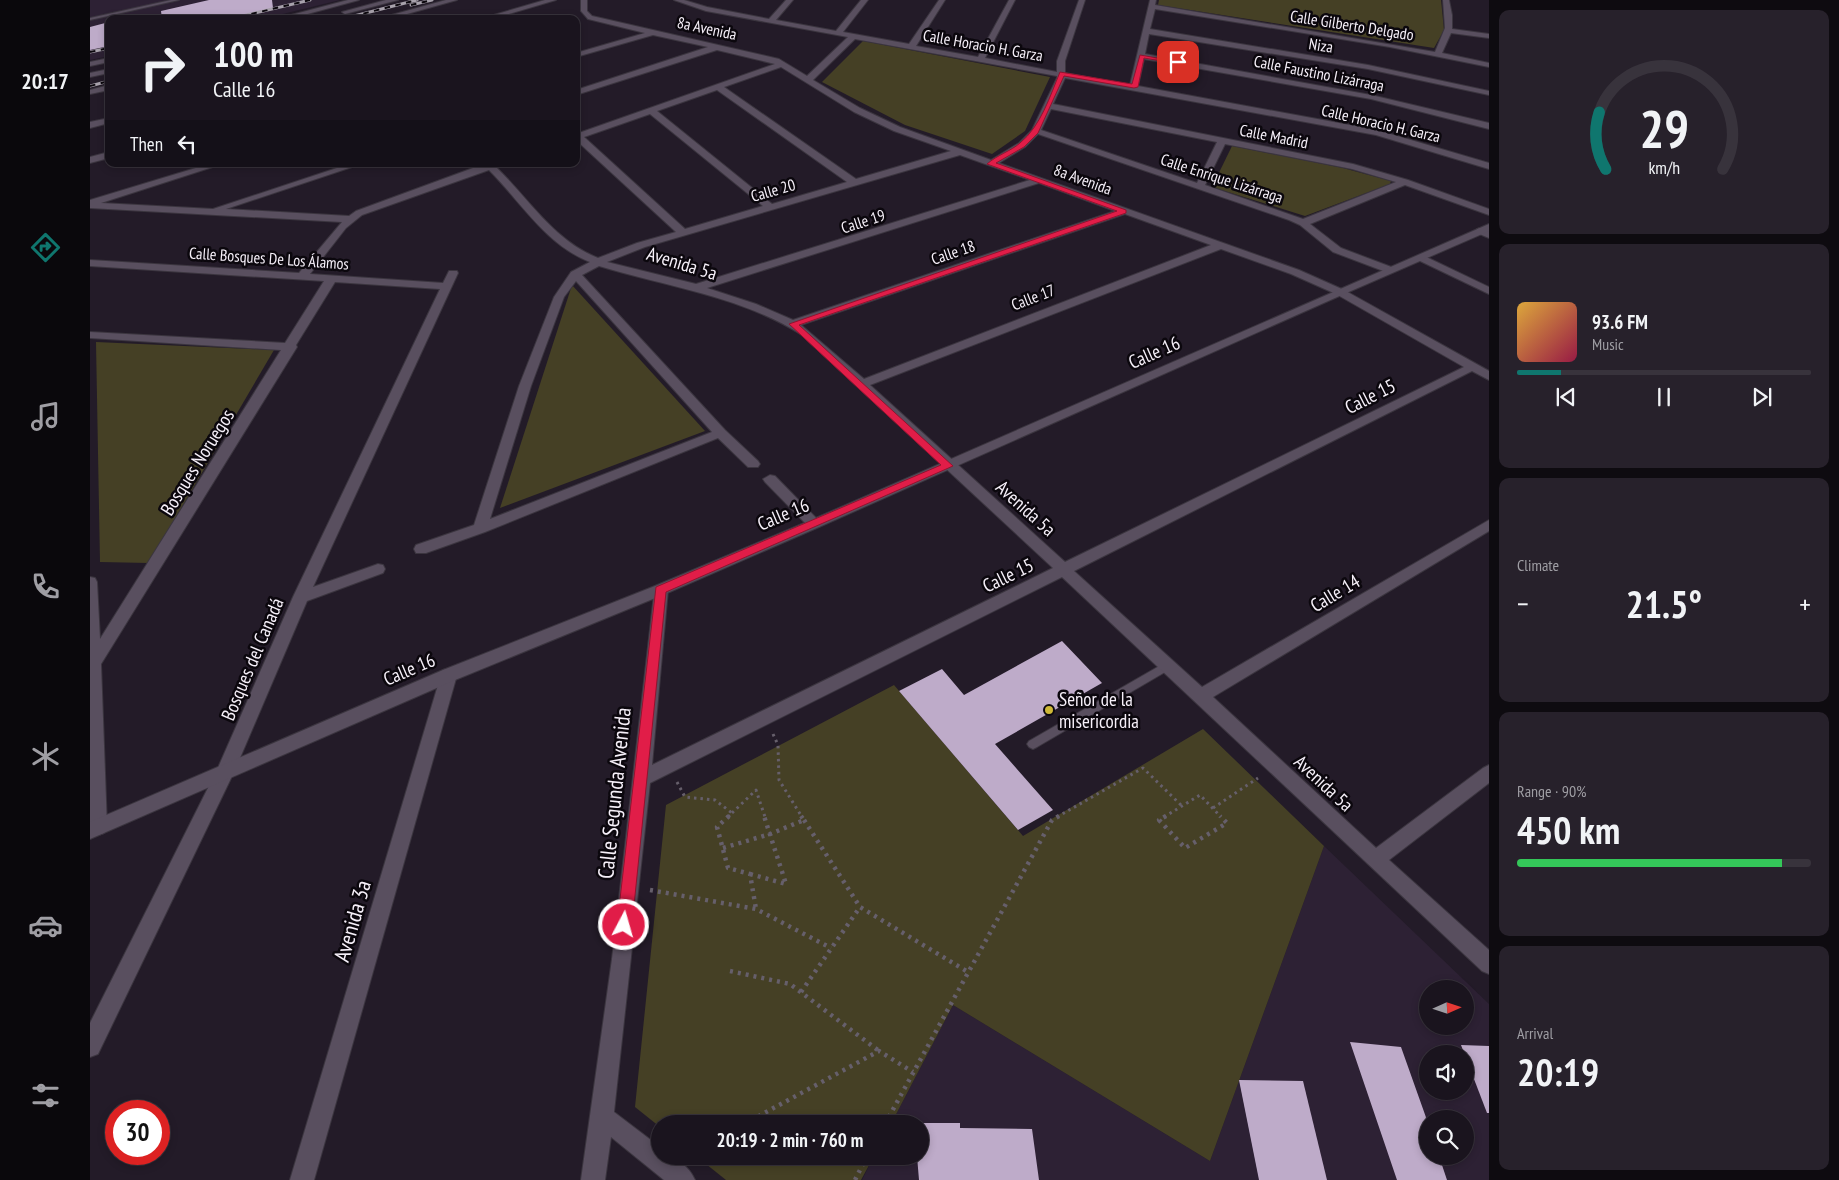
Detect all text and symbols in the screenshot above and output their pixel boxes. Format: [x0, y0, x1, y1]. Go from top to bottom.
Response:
street label: Calle Gilberto Delgado [1289, 5, 1415, 45]
street label: 8a Avenida [675, 12, 739, 44]
street label: Calle Horacio H. Garza [922, 25, 1044, 65]
text: 100 m [213, 31, 294, 77]
street label: Niza [1307, 33, 1335, 57]
icon: right [130, 35, 195, 100]
pin [1157, 41, 1199, 83]
icon: arrive [1164, 48, 1192, 76]
street label: Calle Faustino Lizárraga [1252, 51, 1386, 95]
text: 20:17 [21, 67, 69, 95]
text: Calle 16 [213, 75, 275, 103]
text: 29 [1639, 95, 1689, 162]
street label: Calle Horacio H. Garza [1320, 100, 1442, 146]
street label: Calle Madrid [1238, 120, 1310, 152]
icon: left [173, 130, 201, 158]
text: Then [130, 132, 163, 156]
street label: Calle Enrique Lizárraga [1158, 149, 1286, 207]
text: km/h [1648, 156, 1680, 179]
street label: 8a Avenida [1051, 159, 1115, 199]
street label: Calle 20 [748, 174, 798, 206]
street label: Calle 19 [838, 204, 888, 238]
icon: directions [28, 230, 63, 265]
street label: Calle 18 [928, 235, 978, 269]
street label: Avenida 5a [644, 241, 720, 285]
street label: Calle Bosques De Los Álamos [188, 242, 350, 274]
street label: Calle 17 [1008, 280, 1058, 314]
text: 93.6 FM [1592, 310, 1648, 334]
street label: Calle 16 [1125, 330, 1183, 374]
text: Music [1592, 334, 1624, 354]
street label: Calle 15 [1341, 373, 1399, 419]
icon: previous [1552, 383, 1580, 411]
icon: pause [1650, 383, 1678, 411]
icon: next [1748, 383, 1776, 411]
icon: music [28, 399, 63, 434]
street label: Bosques Noruegos [155, 404, 239, 520]
street label: Avenida 5a [991, 475, 1061, 541]
street label: Calle 16 [754, 492, 812, 536]
street label: Calle 15 [979, 552, 1037, 598]
text: Climate [1517, 555, 1559, 575]
icon: phone [28, 569, 63, 604]
street label: Calle 14 [1306, 569, 1365, 617]
text: 21.5° [1626, 579, 1702, 628]
text: − [1517, 585, 1529, 622]
text: + [1799, 585, 1811, 622]
street label: Bosques del Canadá [215, 594, 289, 724]
street label: Calle 16 [380, 647, 438, 691]
place label: Señor de la misericordia [1059, 687, 1139, 733]
marker: Señor de la misericordia [1043, 704, 1055, 716]
street label: Calle Segunda Avenida [591, 706, 637, 880]
icon: climate [28, 739, 63, 774]
street label: Avenida 5a [1289, 750, 1359, 816]
text: Range · 90% [1517, 781, 1586, 801]
text: 450 km [1517, 805, 1620, 854]
street label: Avenida 3a [327, 877, 377, 965]
position arrow [597, 898, 649, 950]
icon: car [28, 908, 63, 943]
north arrow [1419, 980, 1474, 1035]
map controls [1419, 980, 1474, 1165]
text: Arrival [1517, 1023, 1553, 1043]
button: sound [1419, 1045, 1474, 1100]
text: 20:19 [1517, 1047, 1599, 1096]
icon: filters [28, 1078, 63, 1113]
speed limit sign: 30 [105, 1100, 170, 1165]
button: search [1419, 1110, 1474, 1165]
text: 20:19 · 2 min · 760 m [717, 1128, 863, 1152]

